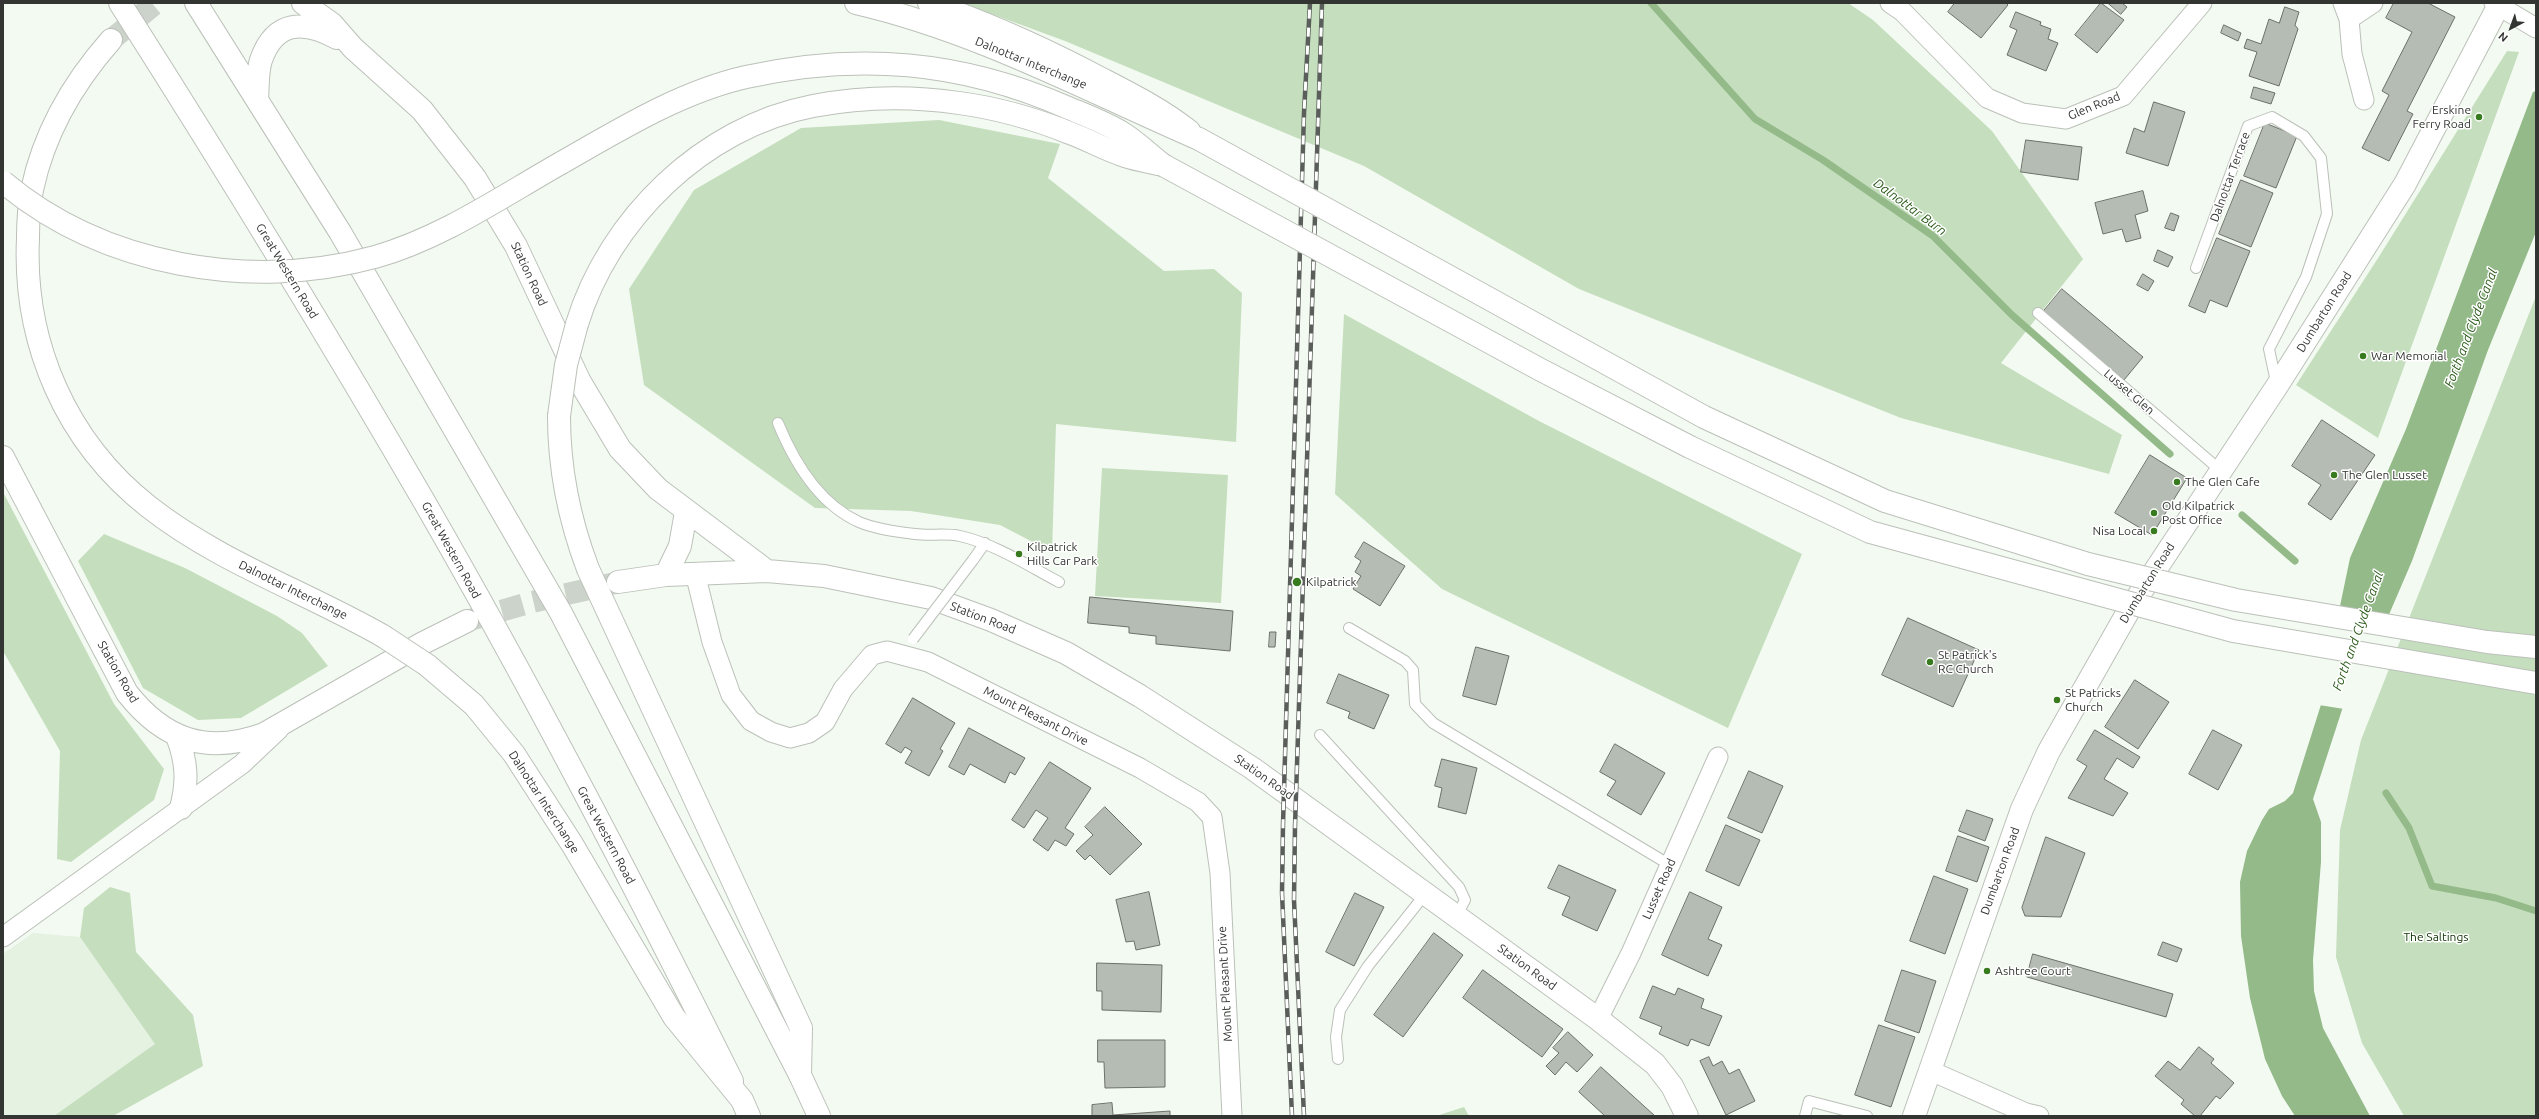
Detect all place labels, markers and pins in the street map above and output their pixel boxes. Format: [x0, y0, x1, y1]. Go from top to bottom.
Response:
place label: Erskine Ferry Road [2413, 103, 2471, 131]
marker: Erskine Ferry Road [2474, 112, 2484, 122]
place label: War Memorial [2371, 349, 2447, 363]
marker: War Memorial [2358, 351, 2368, 361]
place label: The Glen Lusset [2342, 468, 2427, 482]
marker: The Glen Lusset [2329, 470, 2339, 480]
place label: The Glen Cafe [2185, 475, 2260, 489]
marker: The Glen Cafe [2172, 477, 2182, 487]
place label: Old Kilpatrick Post Office [2162, 499, 2235, 527]
marker: Old Kilpatrick Post Office [2149, 508, 2159, 518]
place label: Nisa Local [2092, 524, 2146, 538]
marker: Nisa Local [2149, 526, 2159, 536]
place label: Kilpatrick Hills Car Park [1027, 540, 1097, 568]
marker: Kilpatrick Hills Car Park [1014, 549, 1024, 559]
place label: Kilpatrick [1306, 575, 1357, 589]
marker: Kilpatrick [1291, 576, 1303, 588]
place label: St Patrick's RC Church [1938, 648, 1997, 676]
marker: St Patrick's RC Church [1925, 657, 1935, 667]
place label: St Patricks Church [2065, 686, 2121, 714]
marker: St Patricks Church [2052, 695, 2062, 705]
place label: Ashtree Court [1995, 964, 2071, 978]
marker: Ashtree Court [1982, 966, 1992, 976]

